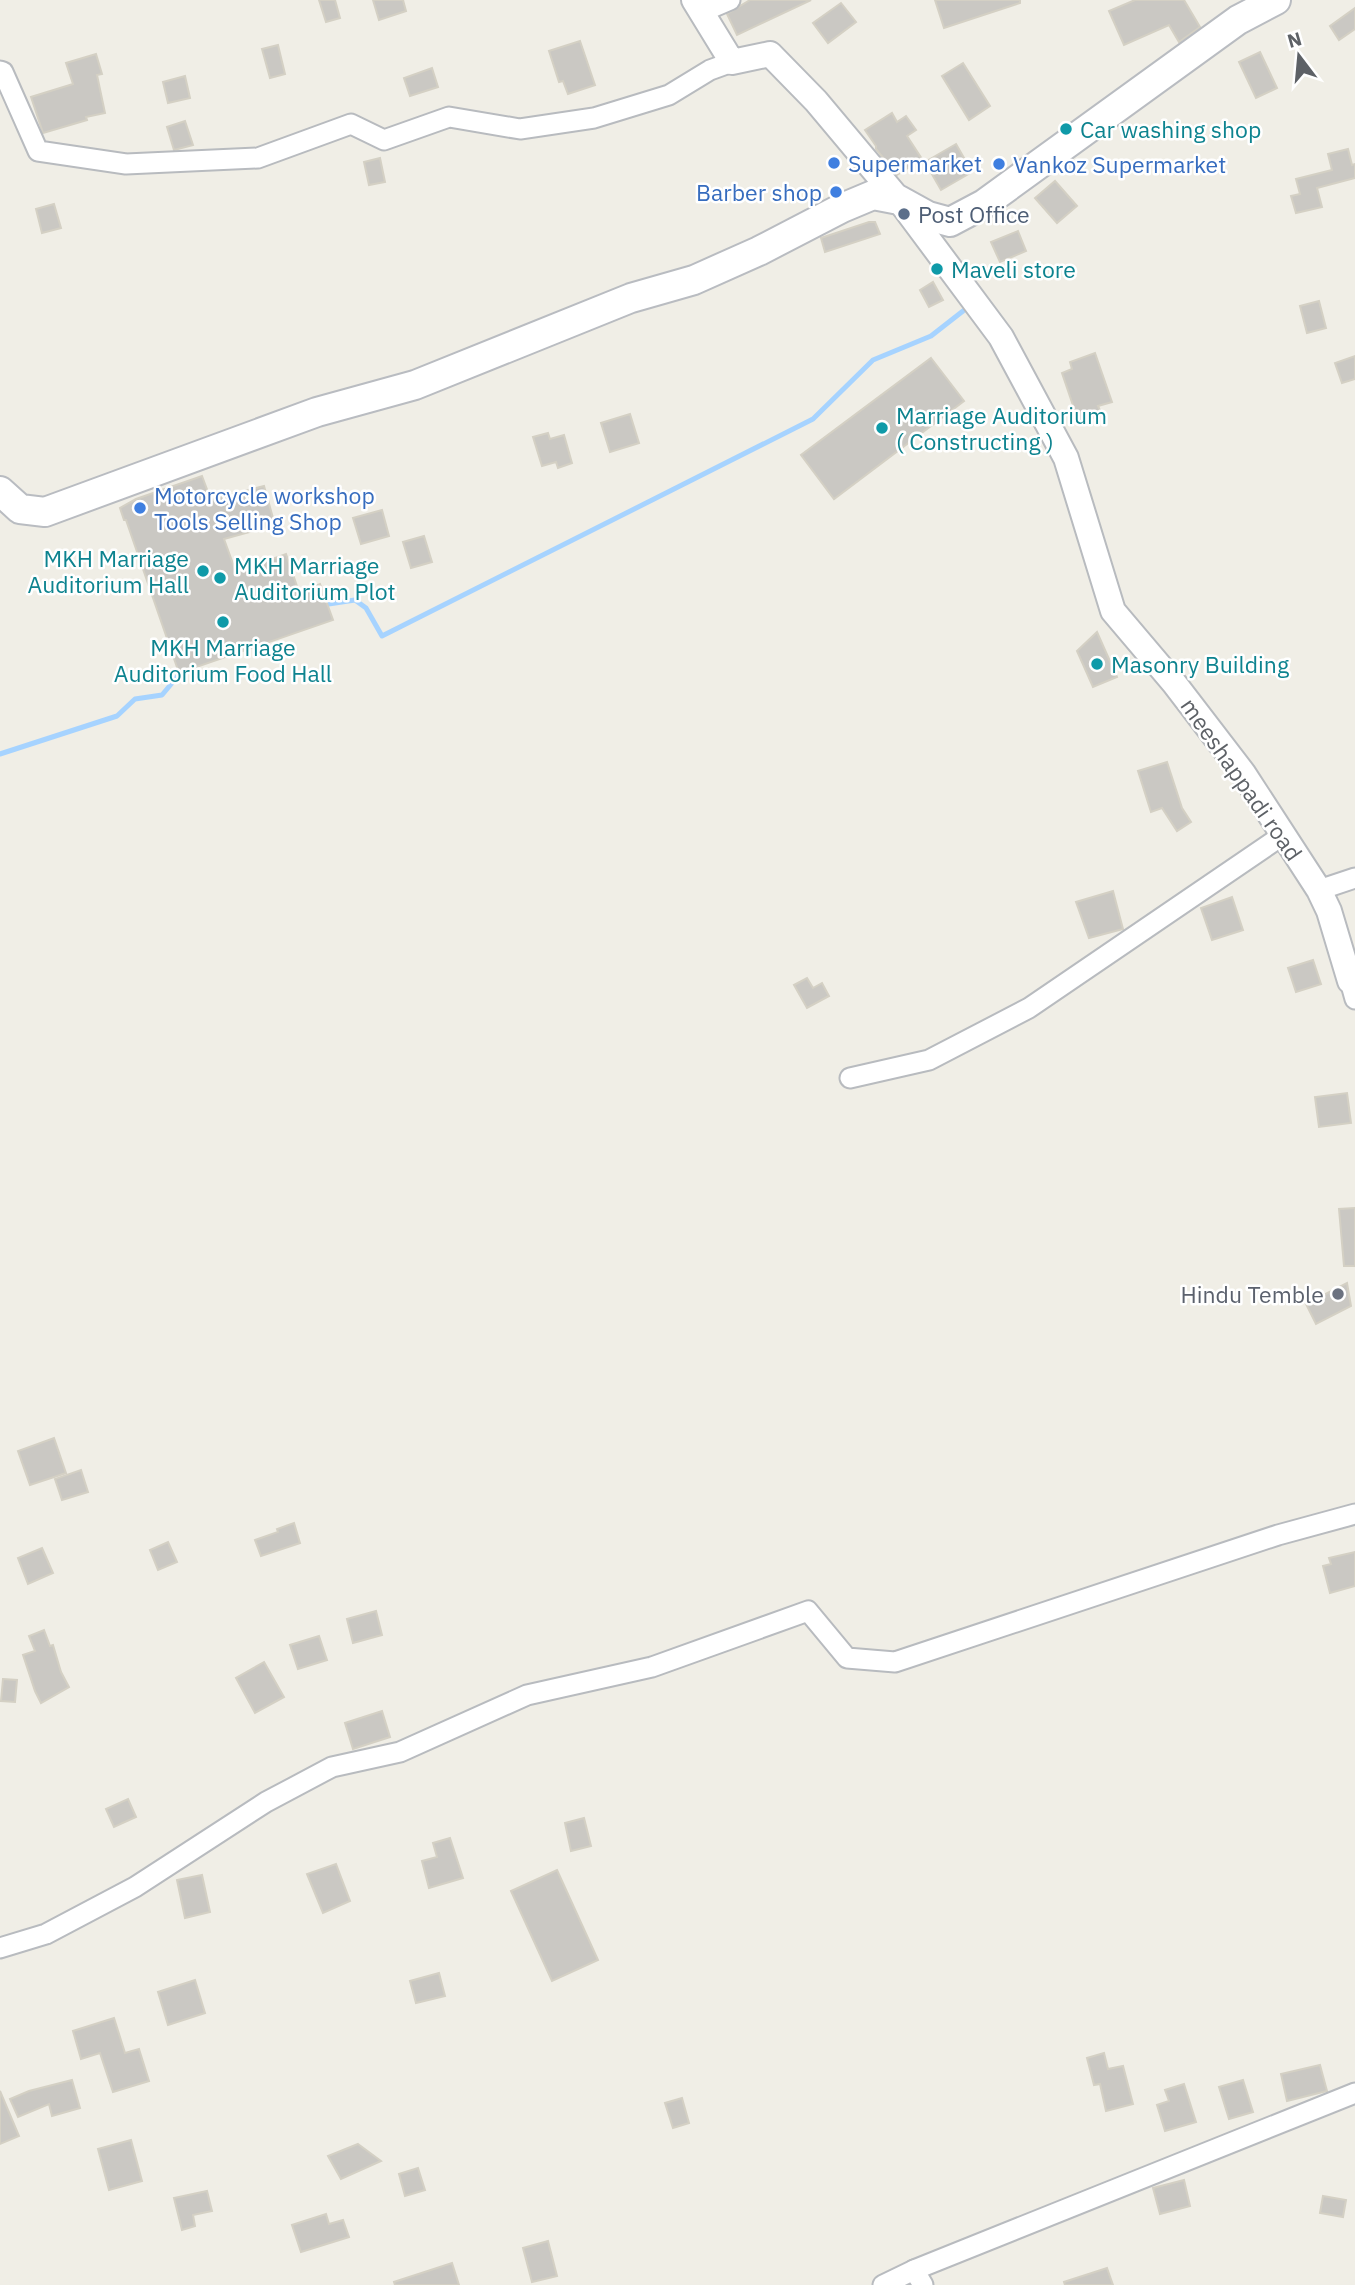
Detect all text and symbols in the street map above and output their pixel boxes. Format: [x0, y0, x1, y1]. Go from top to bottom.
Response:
north arrow [1264, 21, 1334, 91]
text: N [1284, 26, 1304, 53]
place label: Car washing shop [1080, 114, 1261, 144]
marker: Car washing shop [1058, 121, 1074, 137]
place label: Supermarket [848, 148, 982, 178]
place label: Vankoz Supermarket [1013, 149, 1226, 179]
marker: Supermarket [826, 155, 842, 171]
marker: Vankoz Supermarket [991, 156, 1007, 172]
place label: Barber shop [696, 177, 822, 207]
marker: Barber shop [828, 184, 844, 200]
place label: Post Office [918, 199, 1030, 229]
marker: Post Office [896, 206, 912, 222]
place label: Maveli store [951, 254, 1076, 284]
marker: Maveli store [929, 261, 945, 277]
place label: Marriage Auditorium ( Constructing ) [896, 400, 1107, 456]
marker: Marriage Auditorium ( Constructing ) [874, 420, 890, 436]
place label: Motorcycle workshop Tools Selling Shop [154, 480, 375, 536]
marker: Motorcycle workshop Tools Selling Shop [132, 500, 148, 516]
place label: MKH Marriage Auditorium Hall [28, 543, 189, 599]
place label: MKH Marriage Auditorium Plot [234, 550, 396, 606]
marker: MKH Marriage Auditorium Hall [195, 563, 211, 579]
marker: MKH Marriage Auditorium Plot [212, 570, 228, 586]
marker: MKH Marriage Auditorium Food Hall [215, 614, 231, 630]
place label: MKH Marriage Auditorium Food Hall [114, 632, 332, 688]
place label: Masonry Building [1111, 649, 1289, 679]
marker: Masonry Building [1089, 656, 1105, 672]
street label: meeshappadi road [1175, 692, 1309, 866]
place label: Hindu Temble [1181, 1279, 1324, 1309]
marker: Hindu Temble [1330, 1286, 1346, 1302]

